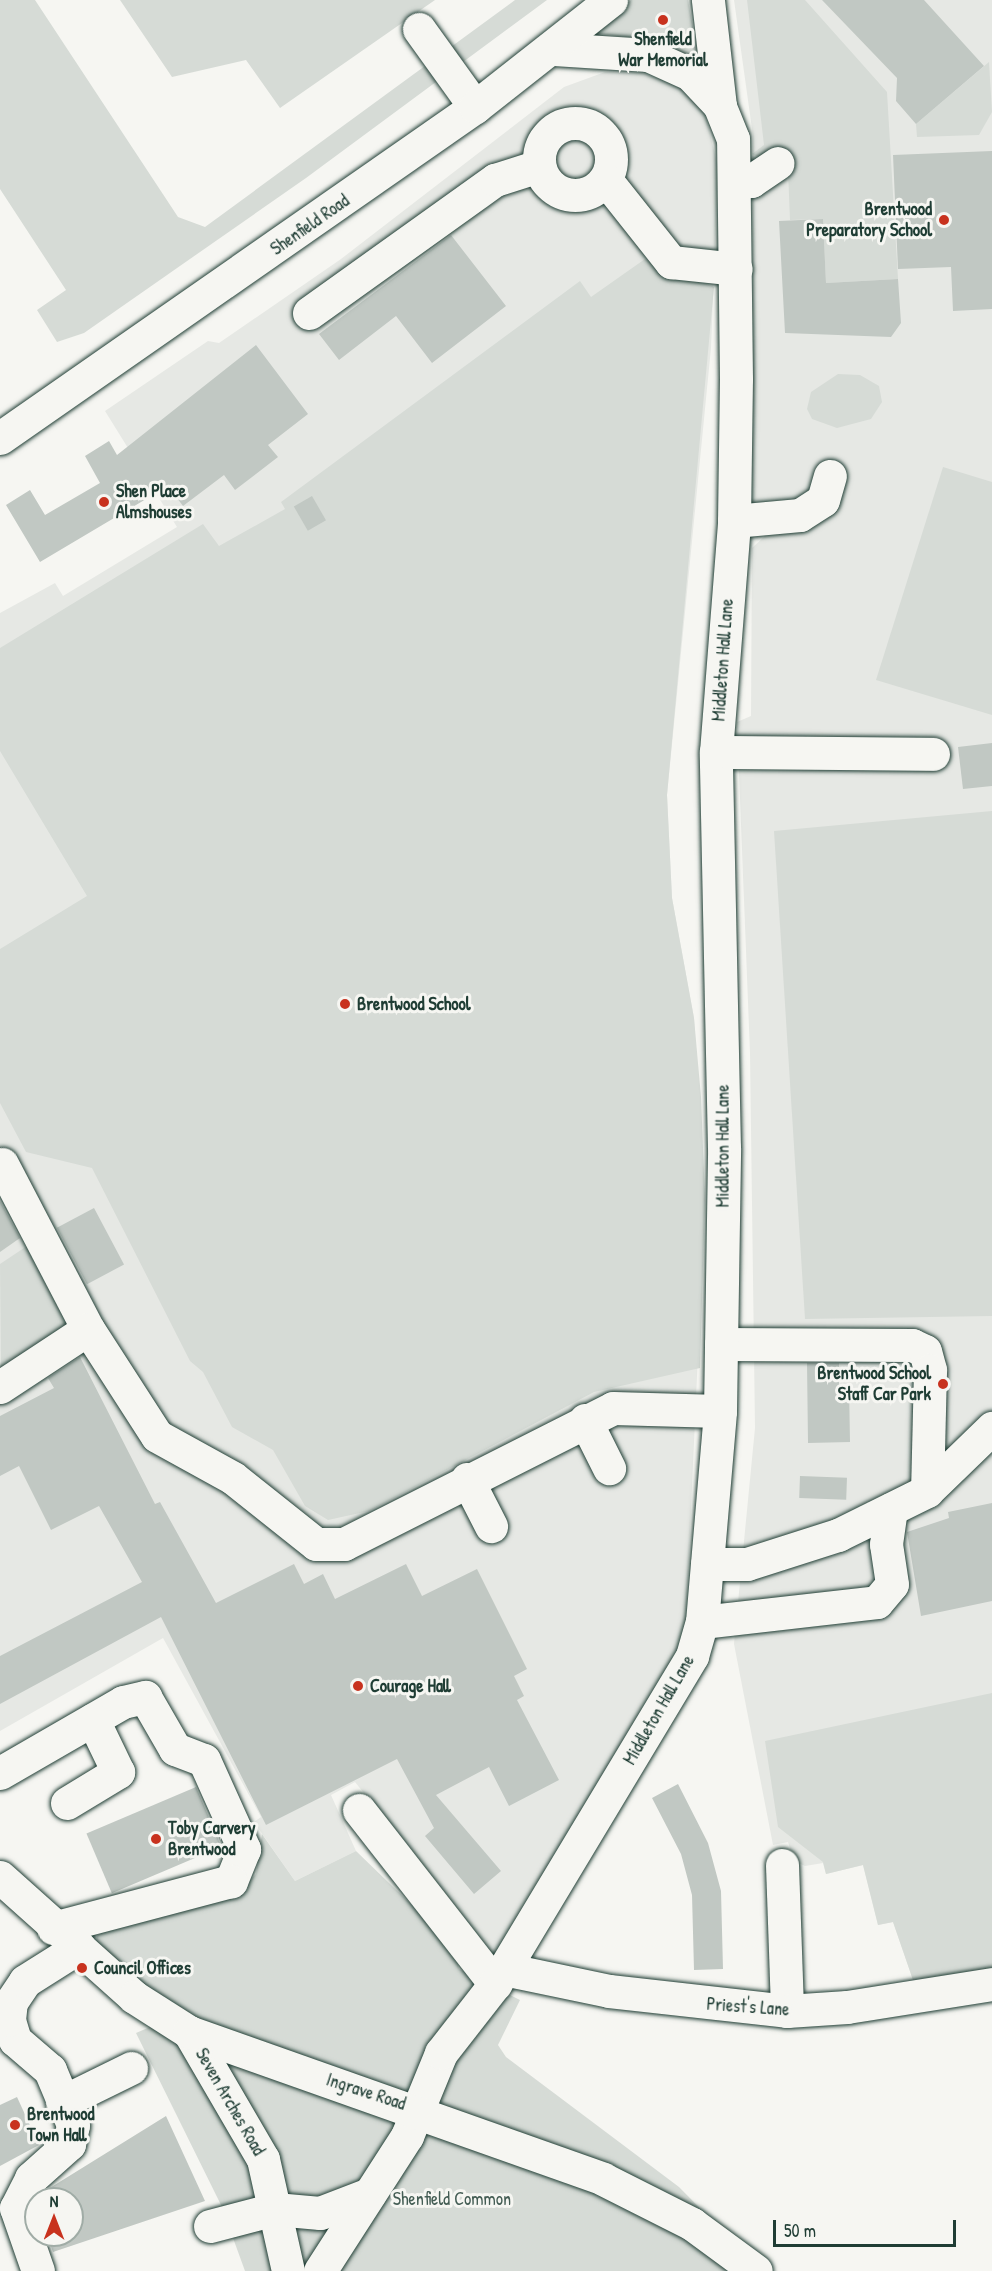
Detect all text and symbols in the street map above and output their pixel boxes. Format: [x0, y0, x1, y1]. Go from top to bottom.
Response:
marker: Shenfield War Memorial [656, 13, 670, 27]
place label: Shenfield War Memorial [618, 29, 708, 72]
street label: Shenfield Road [267, 190, 353, 260]
place label: Brentwood Preparatory School [806, 199, 932, 242]
marker: Brentwood Preparatory School [937, 213, 951, 227]
place label: Shen Place Almshouses [116, 481, 192, 524]
marker: Shen Place Almshouses [97, 495, 111, 509]
street label: Middleton Hall Lane [708, 598, 738, 722]
place label: Brentwood School [357, 993, 471, 1015]
marker: Brentwood School [338, 997, 352, 1011]
street label: Middleton Hall Lane [712, 1085, 734, 1207]
place label: Brentwood School Staff Car Park [817, 1363, 931, 1406]
marker: Brentwood School Staff Car Park [936, 1377, 950, 1391]
street label: Middleton Hall Lane [619, 1651, 699, 1769]
place label: Courage Hall [370, 1675, 451, 1697]
marker: Courage Hall [351, 1679, 365, 1693]
place label: Toby Carvery Brentwood [168, 1818, 256, 1860]
marker: Toby Carvery Brentwood [149, 1832, 163, 1846]
place label: Council Offices [94, 1957, 191, 1979]
marker: Council Offices [75, 1961, 89, 1975]
street label: Priest's Lane [706, 1993, 790, 2021]
street label: Seven Arches Road [191, 2045, 269, 2159]
street label: Ingrave Road [323, 2069, 409, 2115]
place label: Brentwood Town Hall [27, 2104, 94, 2146]
marker: Brentwood Town Hall [8, 2118, 22, 2132]
north arrow [24, 2187, 84, 2247]
park label: Shenfield Common [393, 2188, 511, 2210]
text: N [50, 2190, 58, 2212]
scale bar [776, 2208, 959, 2246]
text: 50 m [784, 2218, 816, 2243]

